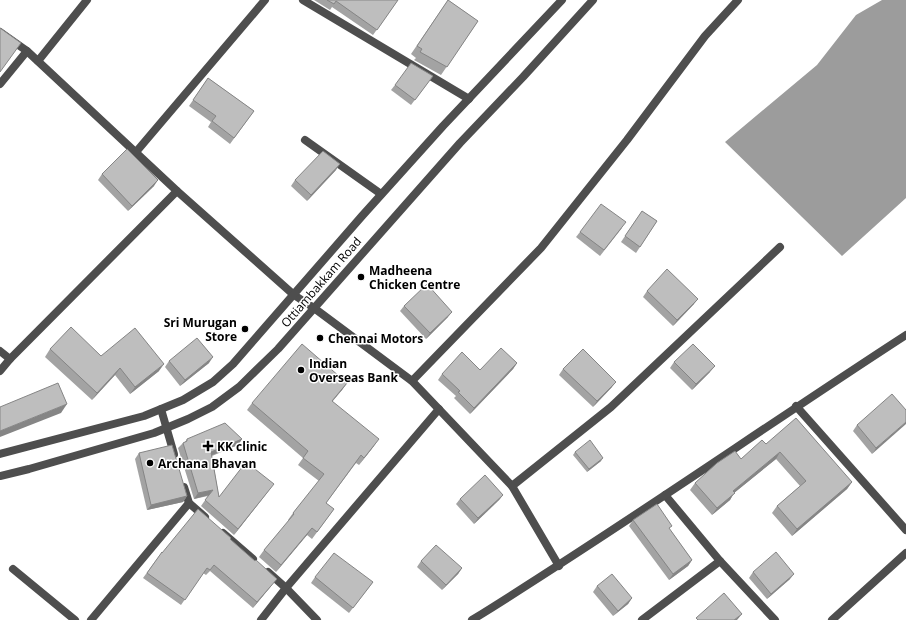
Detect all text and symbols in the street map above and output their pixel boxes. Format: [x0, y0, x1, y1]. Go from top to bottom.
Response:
street label: Ottiambakkam Road [277, 233, 365, 331]
place label: Madheena Chicken Centre [369, 262, 460, 293]
marker: Madheena Chicken Centre [356, 272, 366, 282]
place label: Sri Murugan Store [164, 314, 237, 345]
marker: Sri Murugan Store [240, 324, 250, 334]
place label: Chennai Motors [328, 330, 423, 347]
marker: Chennai Motors [315, 333, 325, 343]
place label: Indian Overseas Bank [309, 355, 398, 386]
marker: Indian Overseas Bank [296, 365, 306, 375]
place label: KK clinic [217, 438, 267, 455]
marker: KK clinic [202, 440, 214, 452]
place label: Archana Bhavan [158, 455, 256, 472]
marker: Archana Bhavan [145, 458, 155, 468]

